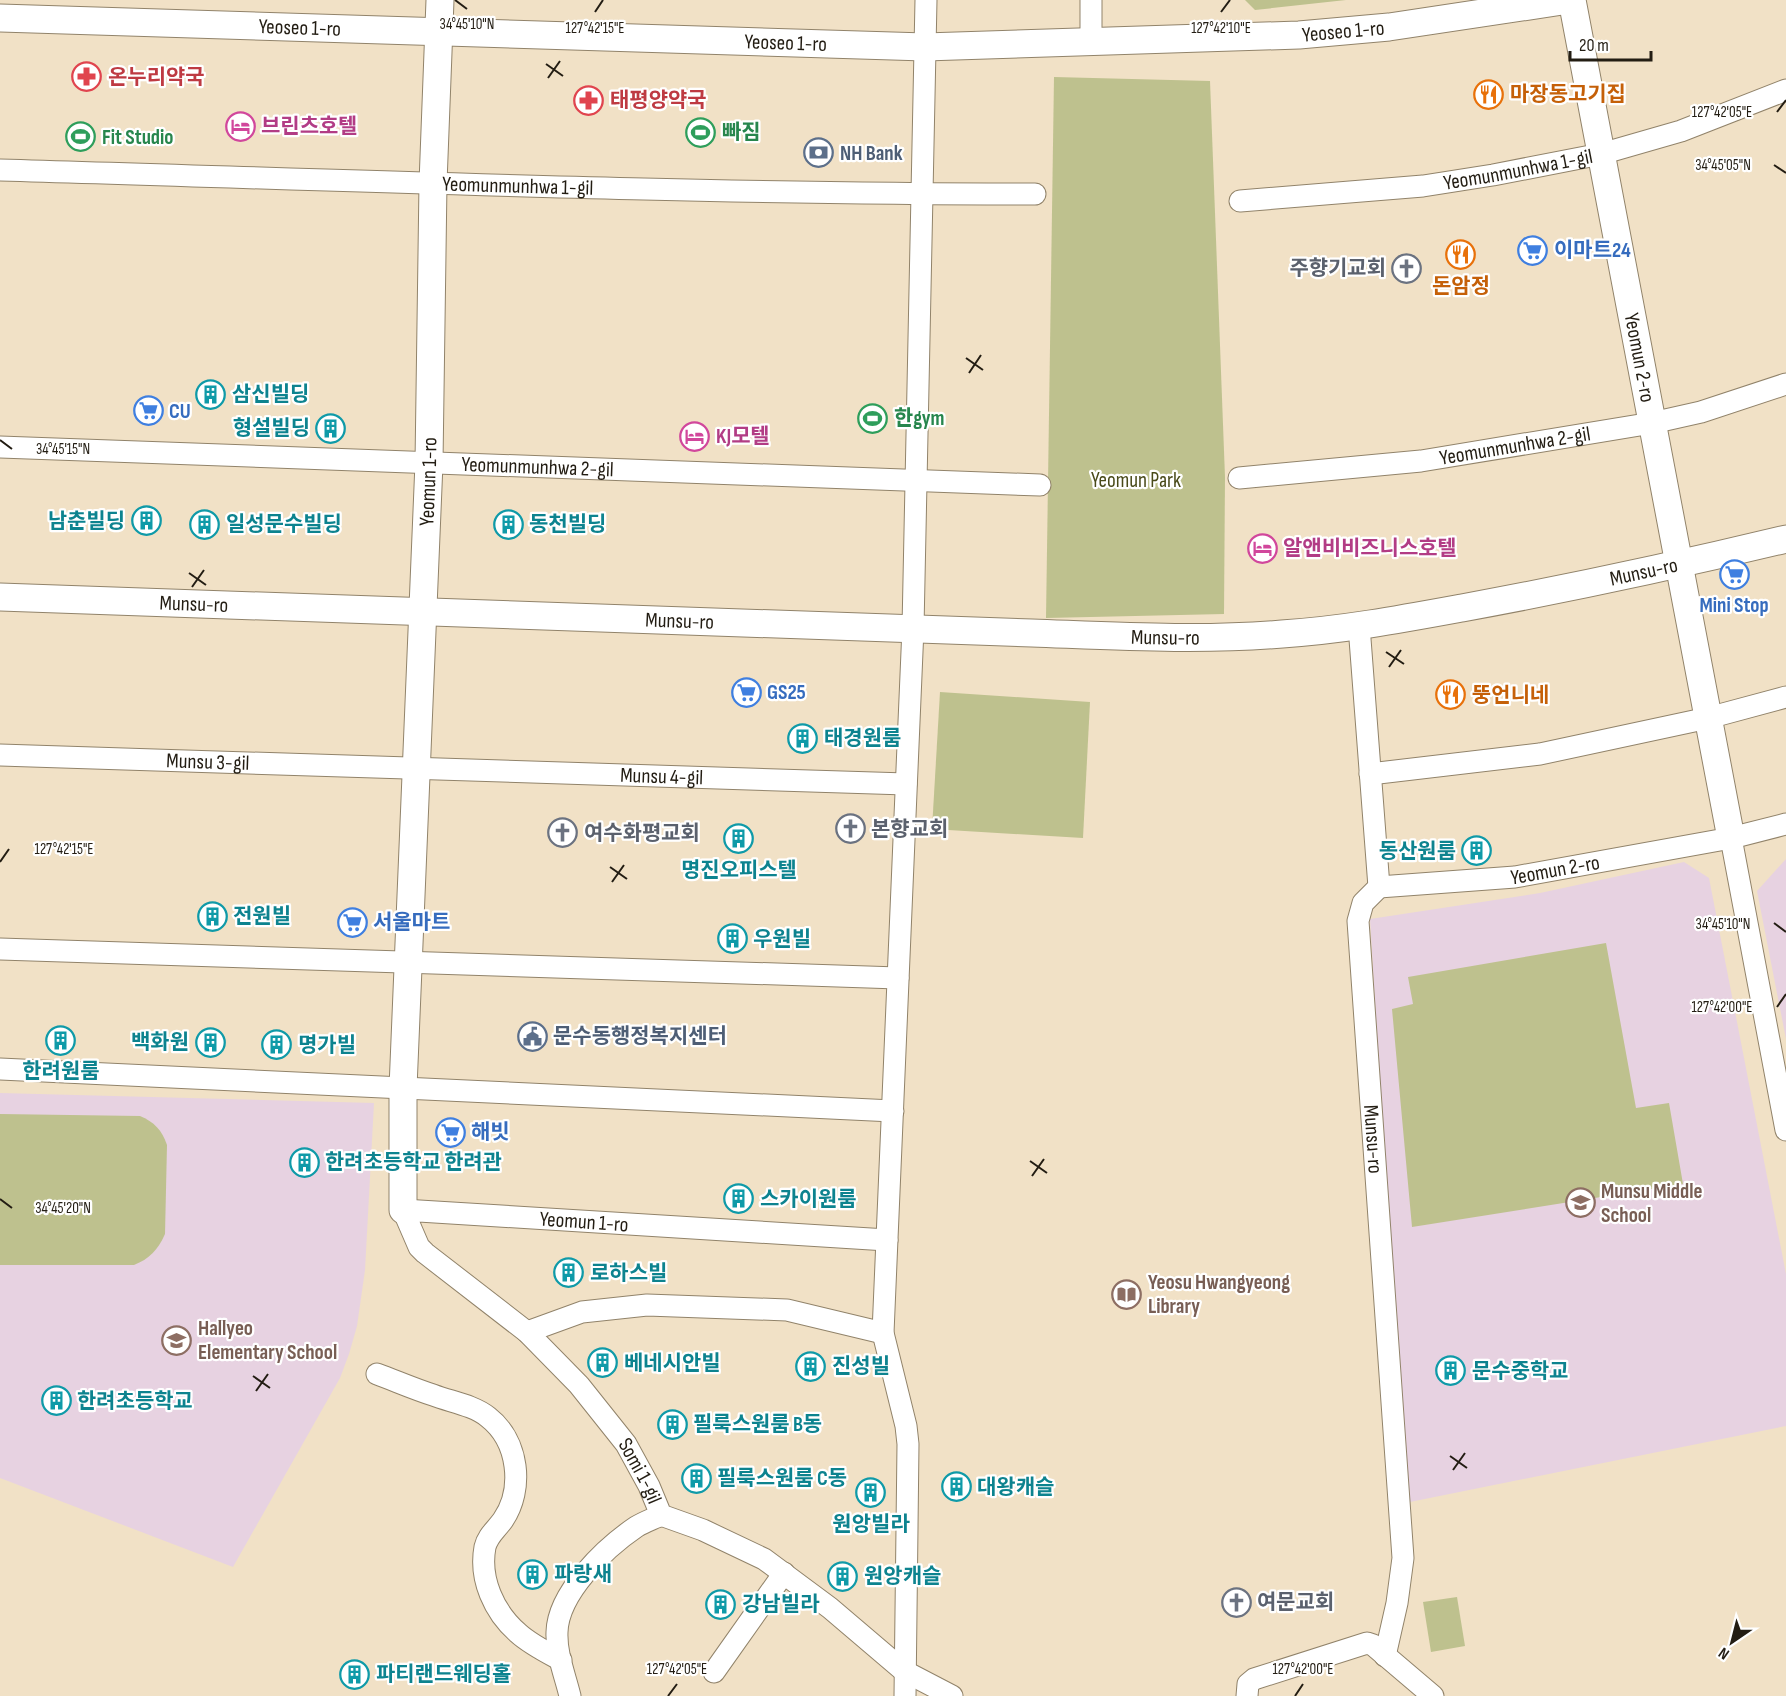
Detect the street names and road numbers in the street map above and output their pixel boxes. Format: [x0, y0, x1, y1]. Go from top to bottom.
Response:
street label: Yeoseo 1-ro [258, 14, 341, 41]
street label: Yeoseo 1-ro [1301, 15, 1385, 47]
street label: Yeoseo 1-ro [744, 29, 827, 56]
street label: Yeomunmunhwa 1-gil [1442, 143, 1595, 195]
street label: Yeomunmunhwa 1-gil [442, 171, 594, 200]
street label: Yeomun 2-ro [1619, 311, 1661, 404]
street label: Yeomunmunhwa 2-gil [1438, 421, 1592, 470]
street label: Yeomun 1-ro [414, 437, 442, 526]
street label: Yeomunmunhwa 2-gil [461, 451, 614, 482]
street label: Munsu-ro [1607, 552, 1680, 591]
street label: Munsu-ro [159, 590, 229, 617]
street label: Munsu-ro [645, 607, 714, 634]
street label: Munsu-ro [1131, 624, 1200, 650]
street label: Munsu 3-gil [166, 748, 250, 775]
street label: Munsu 4-gil [620, 762, 704, 790]
street label: Yeomun 2-ro [1510, 849, 1602, 890]
street label: Munsu-ro [1359, 1104, 1388, 1174]
street label: Yeomun 1-ro [539, 1206, 629, 1238]
street label: Somi 1-gil [613, 1433, 667, 1507]

